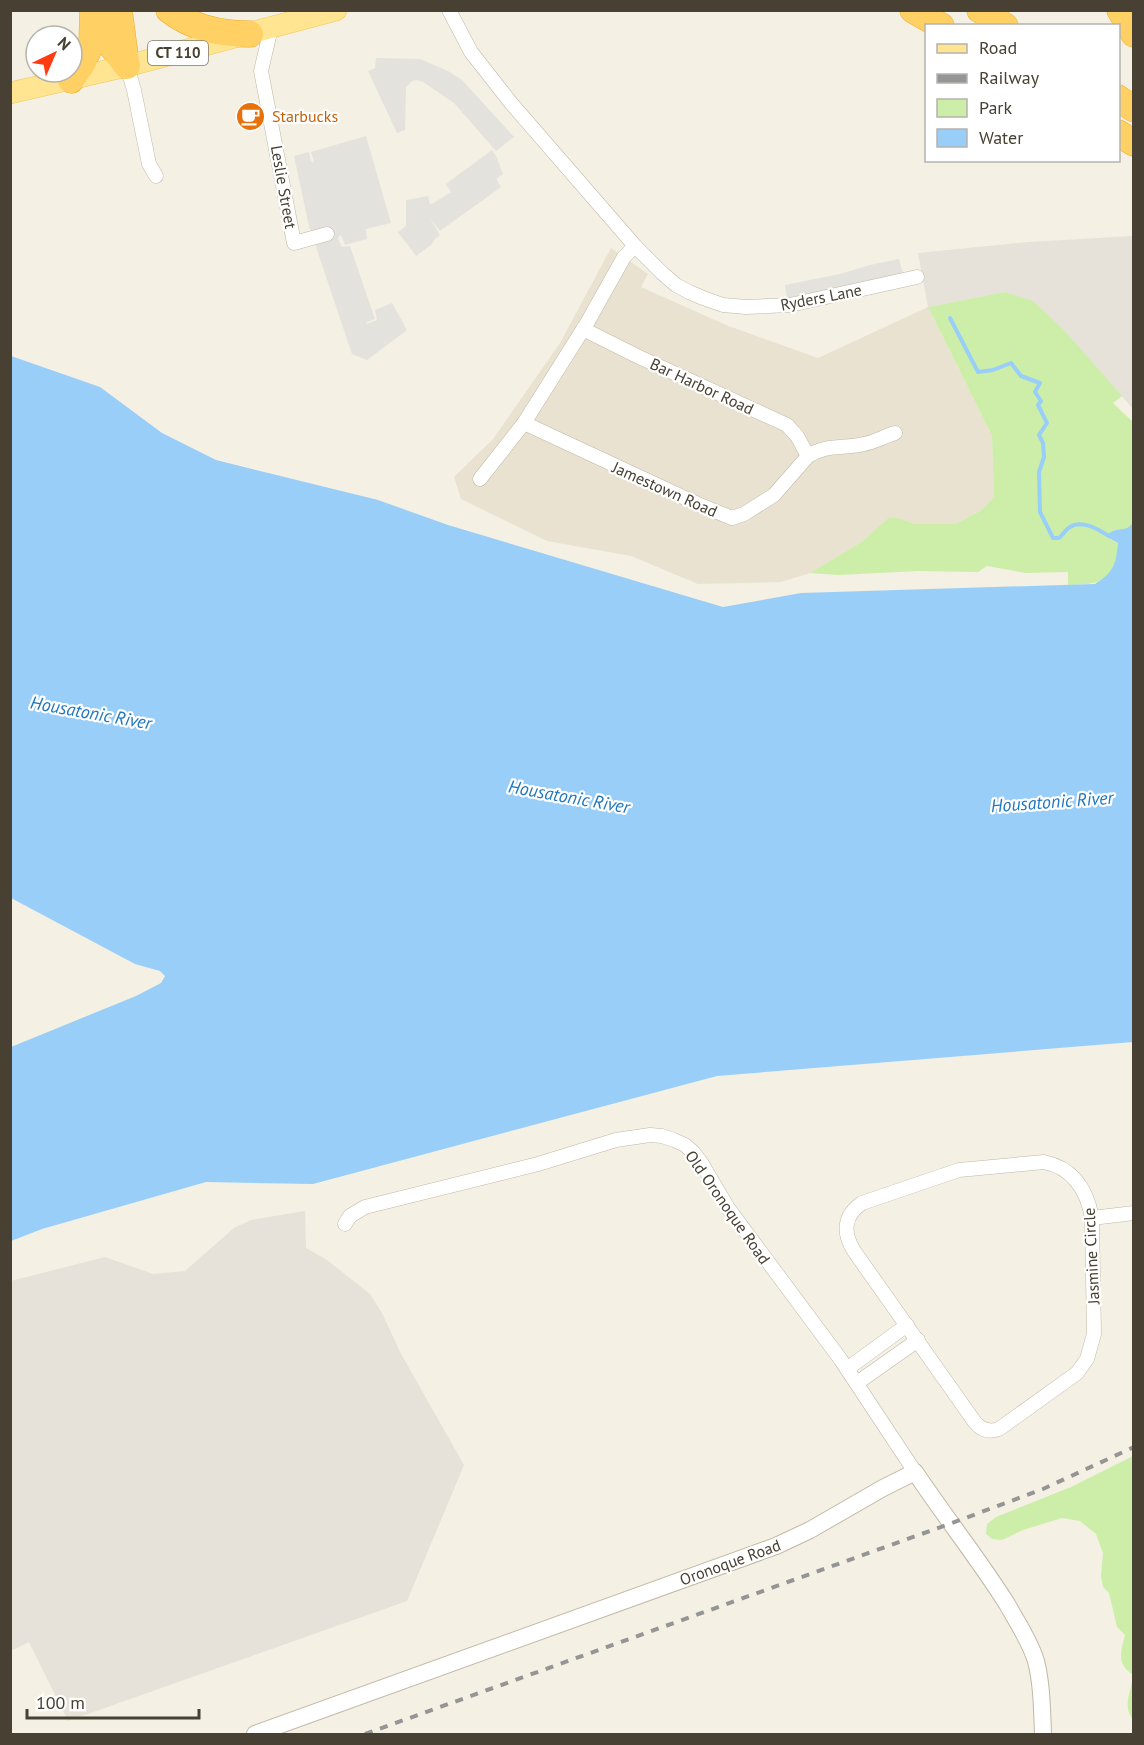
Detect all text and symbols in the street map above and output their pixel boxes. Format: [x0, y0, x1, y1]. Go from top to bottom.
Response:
north arrow [24, 24, 84, 84]
legend [925, 24, 1120, 162]
text: N [54, 32, 75, 54]
text: Road [979, 36, 1017, 59]
road number: CT 110 [148, 41, 208, 65]
text: Railway [979, 66, 1040, 89]
text: Park [979, 96, 1012, 119]
cafe icon: Starbucks [235, 100, 267, 132]
place label: Starbucks [272, 106, 338, 126]
text: Water [979, 126, 1023, 149]
street label: Leslie Street [267, 144, 301, 231]
street label: Ryders Lane [779, 279, 863, 315]
street label: Bar Harbor Road [647, 353, 757, 419]
street label: Jamestown Road [609, 457, 721, 521]
water label: Housatonic River [29, 691, 155, 735]
water label: Housatonic River [507, 775, 633, 819]
water label: Housatonic River [990, 786, 1115, 817]
street label: Old Oronoque Road [681, 1146, 775, 1268]
street label: Jasmine Circle [1078, 1207, 1104, 1306]
street label: Oronoque Road [677, 1535, 783, 1589]
scale bar [27, 1682, 200, 1720]
text: 100 m [36, 1691, 85, 1714]

